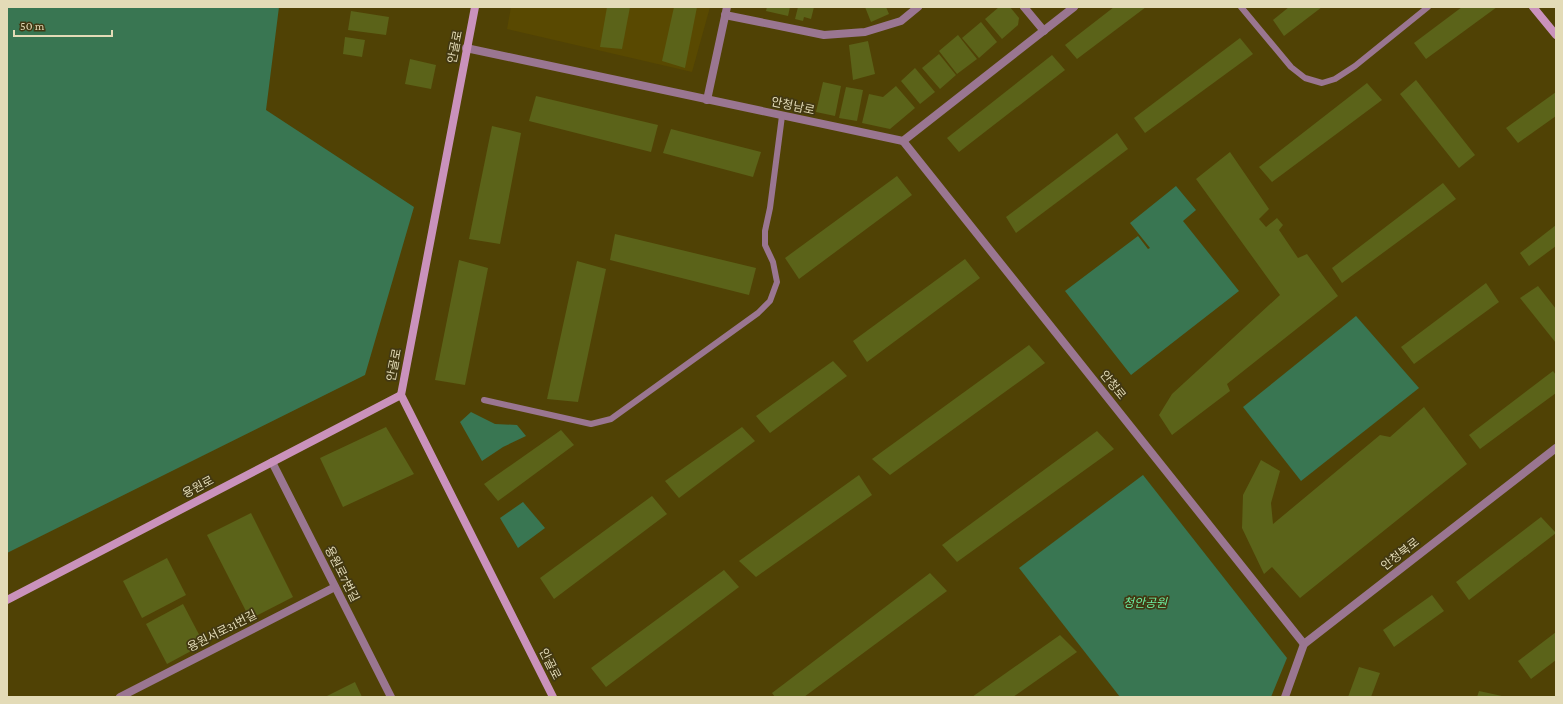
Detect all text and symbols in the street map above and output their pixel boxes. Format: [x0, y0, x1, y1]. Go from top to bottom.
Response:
scale bar [14, 12, 112, 38]
text: 50 m [20, 19, 45, 33]
street label: 안골로 [445, 29, 465, 65]
street label: 안청남로 [770, 95, 816, 117]
street label: 안골로 [384, 347, 404, 383]
street label: 안청로 [1097, 368, 1129, 402]
street label: 용원로 [180, 473, 216, 501]
street label: 안청북로 [1378, 535, 1422, 573]
street label: 용원로7번길 [322, 544, 362, 604]
park label: 청안공원 [1123, 596, 1168, 610]
street label: 용원서로31번길 [185, 608, 259, 654]
street label: 안골로 [536, 646, 564, 682]

